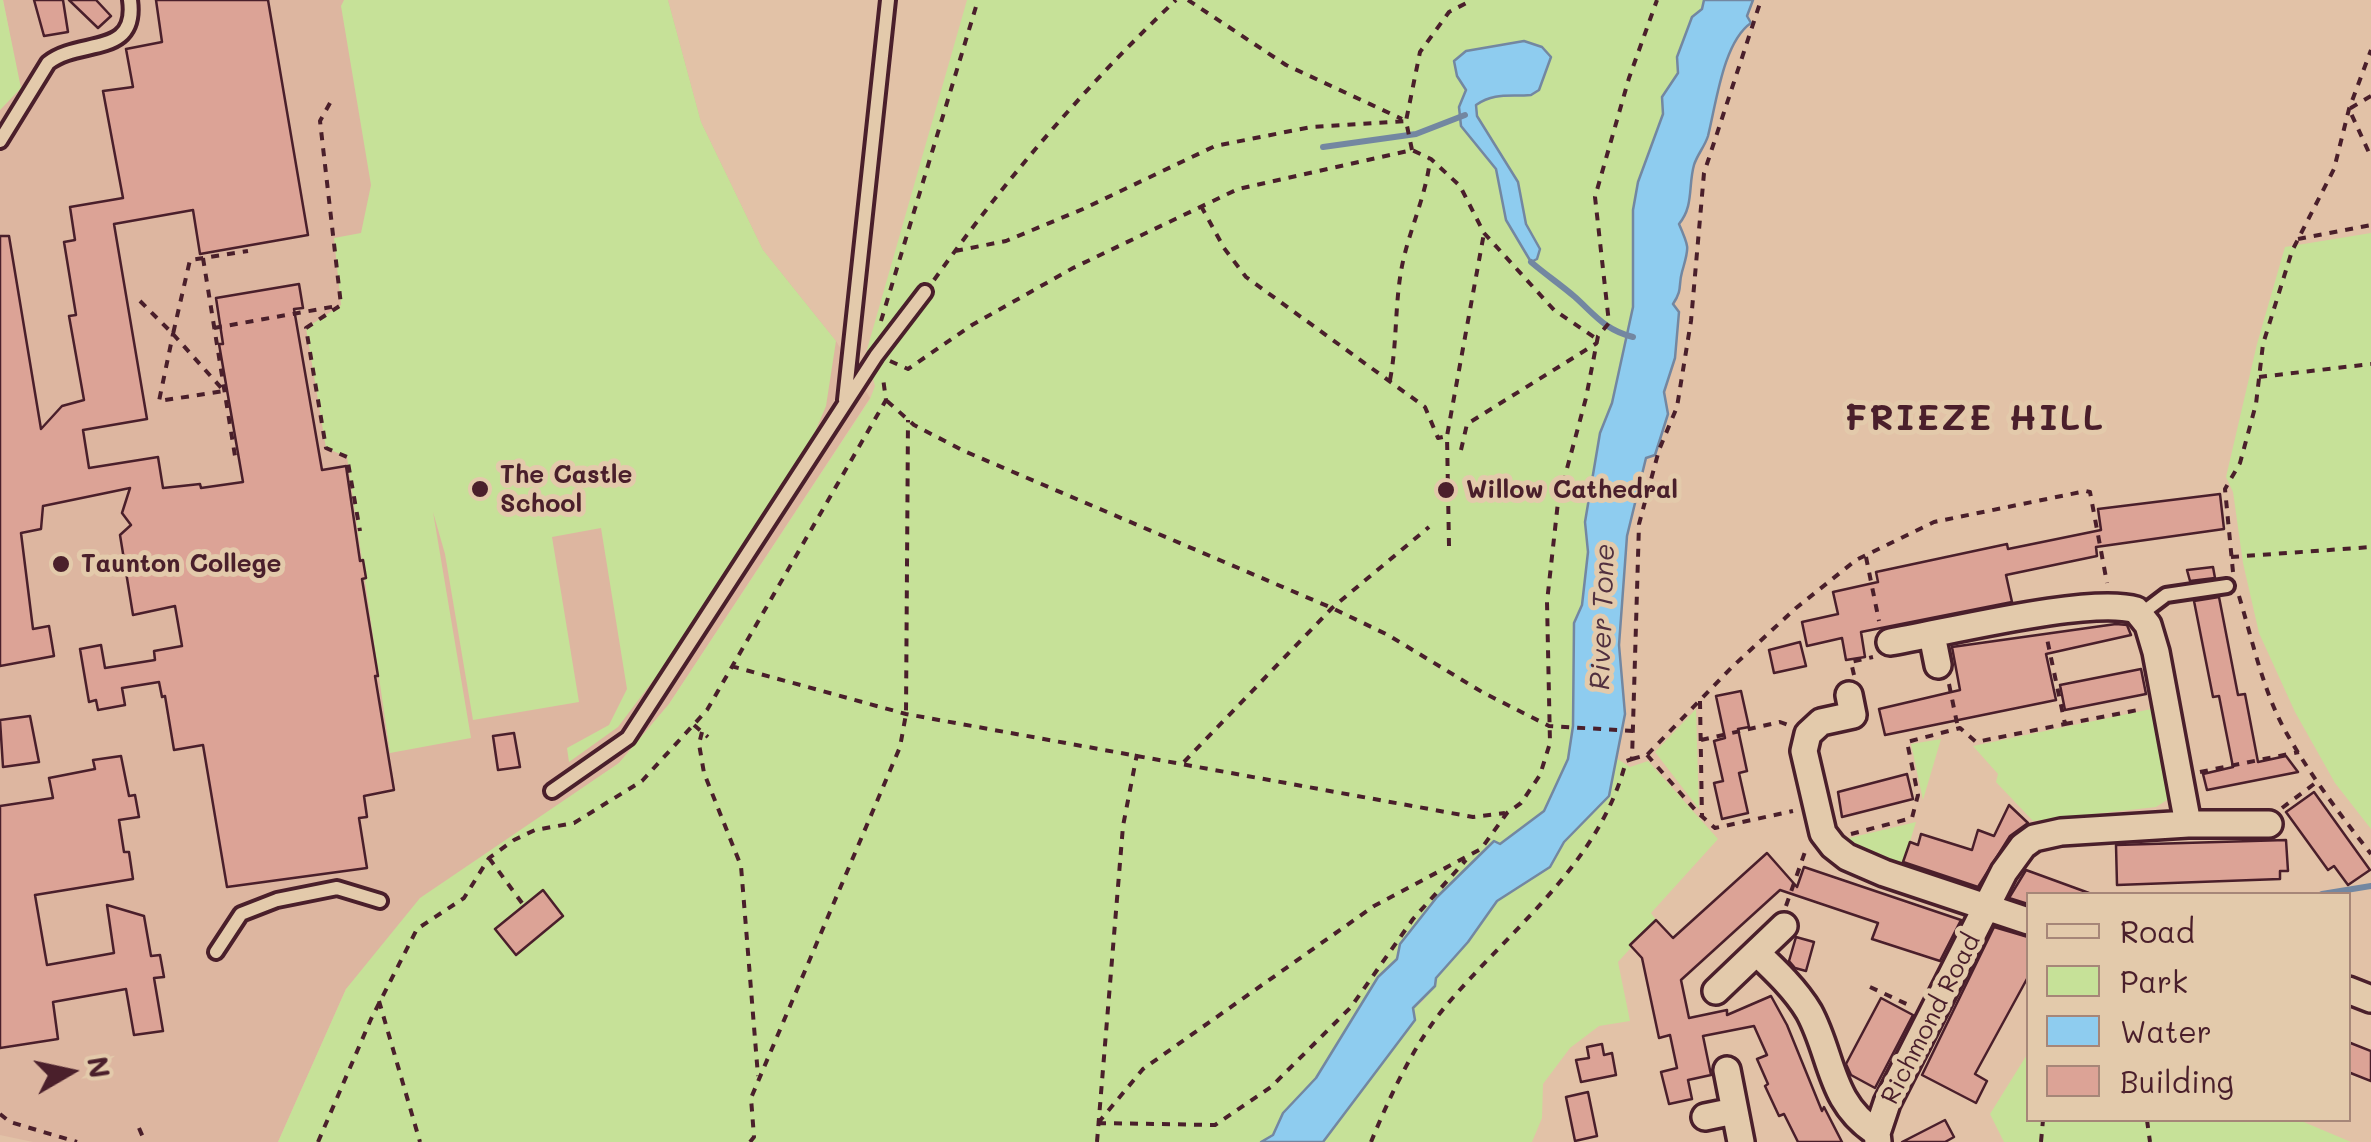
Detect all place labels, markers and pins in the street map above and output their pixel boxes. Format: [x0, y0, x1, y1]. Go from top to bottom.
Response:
place label: The Castle School [500, 460, 632, 519]
place label: Willow Cathedral [1466, 475, 1678, 505]
marker: The Castle School [469, 478, 491, 500]
marker: Willow Cathedral [1435, 479, 1457, 501]
place label: Taunton College [81, 549, 281, 579]
marker: Taunton College [50, 553, 72, 575]

